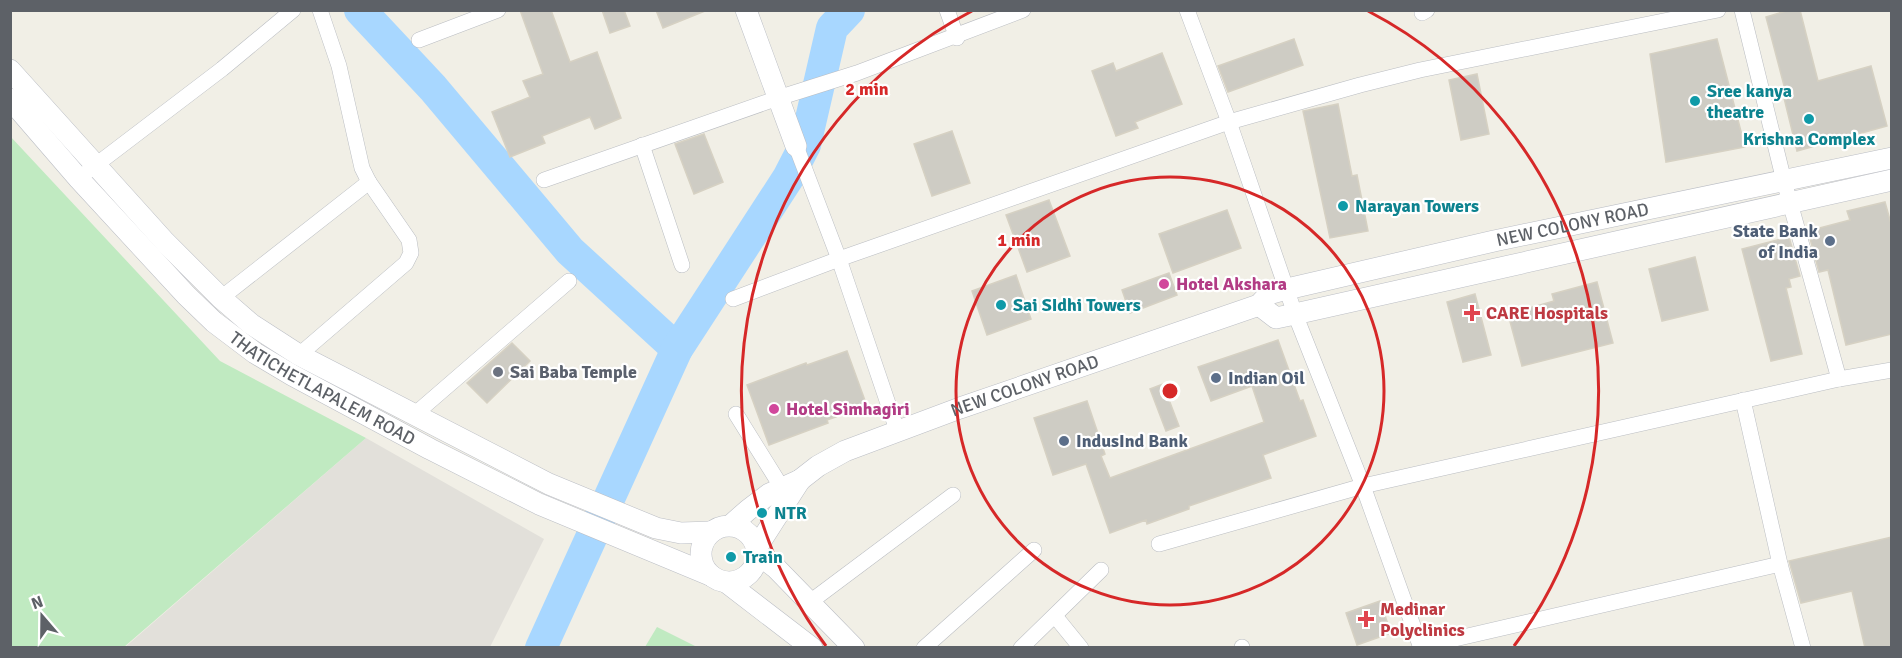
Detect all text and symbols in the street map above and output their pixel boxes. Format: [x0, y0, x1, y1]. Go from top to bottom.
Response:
text: 2 min [845, 78, 889, 100]
place label: Sree kanya theatre [1706, 80, 1792, 123]
marker: Sree kanya theatre [1688, 94, 1702, 108]
marker: Krishna Complex [1802, 112, 1816, 126]
place label: Krishna Complex [1743, 128, 1876, 150]
place label: Narayan Towers [1355, 195, 1479, 217]
street label: NEW COLONY ROAD [1494, 198, 1651, 251]
marker: Narayan Towers [1336, 199, 1350, 213]
place label: State Bank of India [1733, 220, 1819, 263]
text: 1 min [997, 229, 1041, 251]
marker: State Bank of India [1823, 234, 1837, 248]
place label: Hotel Akshara [1176, 273, 1287, 295]
marker: Hotel Akshara [1157, 277, 1171, 291]
place label: Sai SIdhi Towers [1013, 294, 1141, 316]
marker: Sai SIdhi Towers [994, 298, 1008, 312]
place label: CARE Hospitals [1486, 302, 1608, 324]
marker: CARE Hospitals [1463, 304, 1481, 322]
street label: THATICHETLAPALEM ROAD [225, 327, 419, 450]
street label: NEW COLONY ROAD [948, 350, 1102, 422]
place label: Sai Baba Temple [510, 361, 637, 383]
marker: Sai Baba Temple [491, 365, 505, 379]
place label: Indian Oil [1228, 367, 1305, 389]
marker: Indian Oil [1209, 371, 1223, 385]
centre of rings [1160, 381, 1180, 401]
place label: Hotel Simhagiri [786, 398, 910, 420]
marker: Hotel Simhagiri [767, 402, 781, 416]
place label: IndusInd Bank [1076, 430, 1188, 452]
marker: IndusInd Bank [1057, 434, 1071, 448]
place label: NTR [774, 502, 807, 524]
marker: NTR [755, 506, 769, 520]
place label: Train [743, 546, 783, 568]
marker: Train [724, 550, 738, 564]
north arrow [12, 586, 72, 646]
text: N [29, 592, 46, 614]
place label: Medinar Polyclinics [1380, 598, 1465, 641]
marker: Medinar Polyclinics [1357, 610, 1375, 628]

